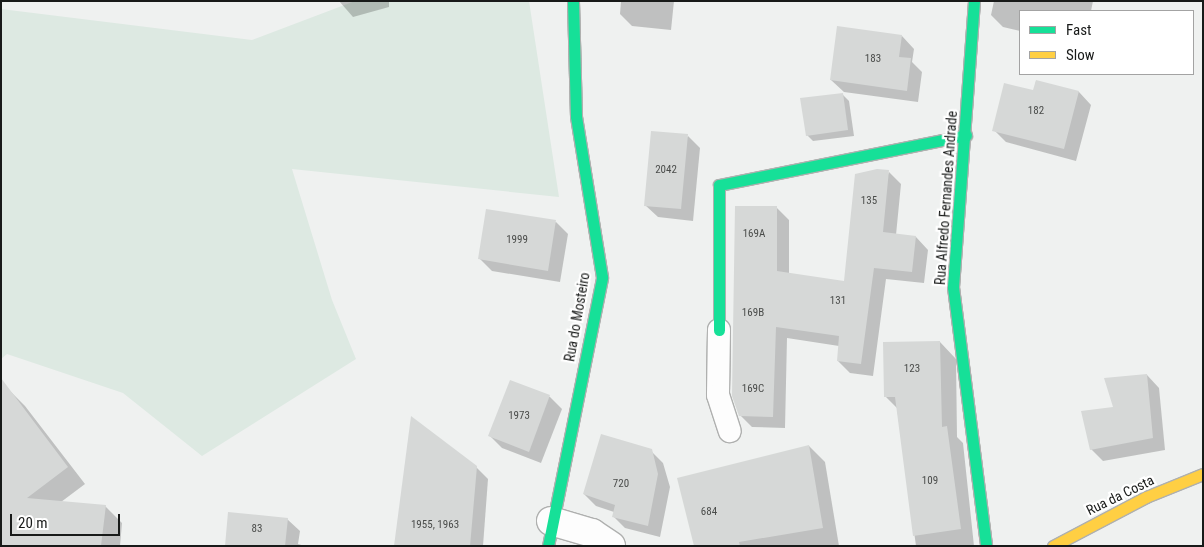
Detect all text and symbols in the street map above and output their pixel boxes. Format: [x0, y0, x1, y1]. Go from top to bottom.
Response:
legend [1019, 10, 1194, 75]
text: Fast [1066, 21, 1091, 39]
text: Slow [1066, 46, 1095, 64]
house number: 183 [865, 52, 881, 66]
house number: 182 [1028, 104, 1044, 118]
street label: Rua Alfredo Fernandes Andrade [932, 110, 960, 286]
house number: 2042 [655, 163, 677, 177]
house number: 135 [861, 194, 877, 208]
house number: 169A [743, 227, 765, 241]
house number: 1999 [506, 233, 528, 247]
street label: Rua do Mosteiro [561, 271, 593, 363]
house number: 131 [830, 294, 846, 308]
house number: 169B [742, 306, 764, 320]
house number: 123 [904, 362, 920, 376]
house number: 169C [742, 382, 764, 396]
house number: 1973 [508, 409, 530, 423]
street label: Rua da Costa [1083, 471, 1157, 519]
house number: 109 [922, 474, 938, 488]
house number: 720 [613, 477, 629, 491]
scale bar [12, 504, 122, 536]
house number: 684 [701, 505, 717, 519]
text: 20 m [18, 514, 48, 532]
house number: 1955, 1963 [411, 518, 459, 532]
house number: 83 [252, 522, 262, 536]

